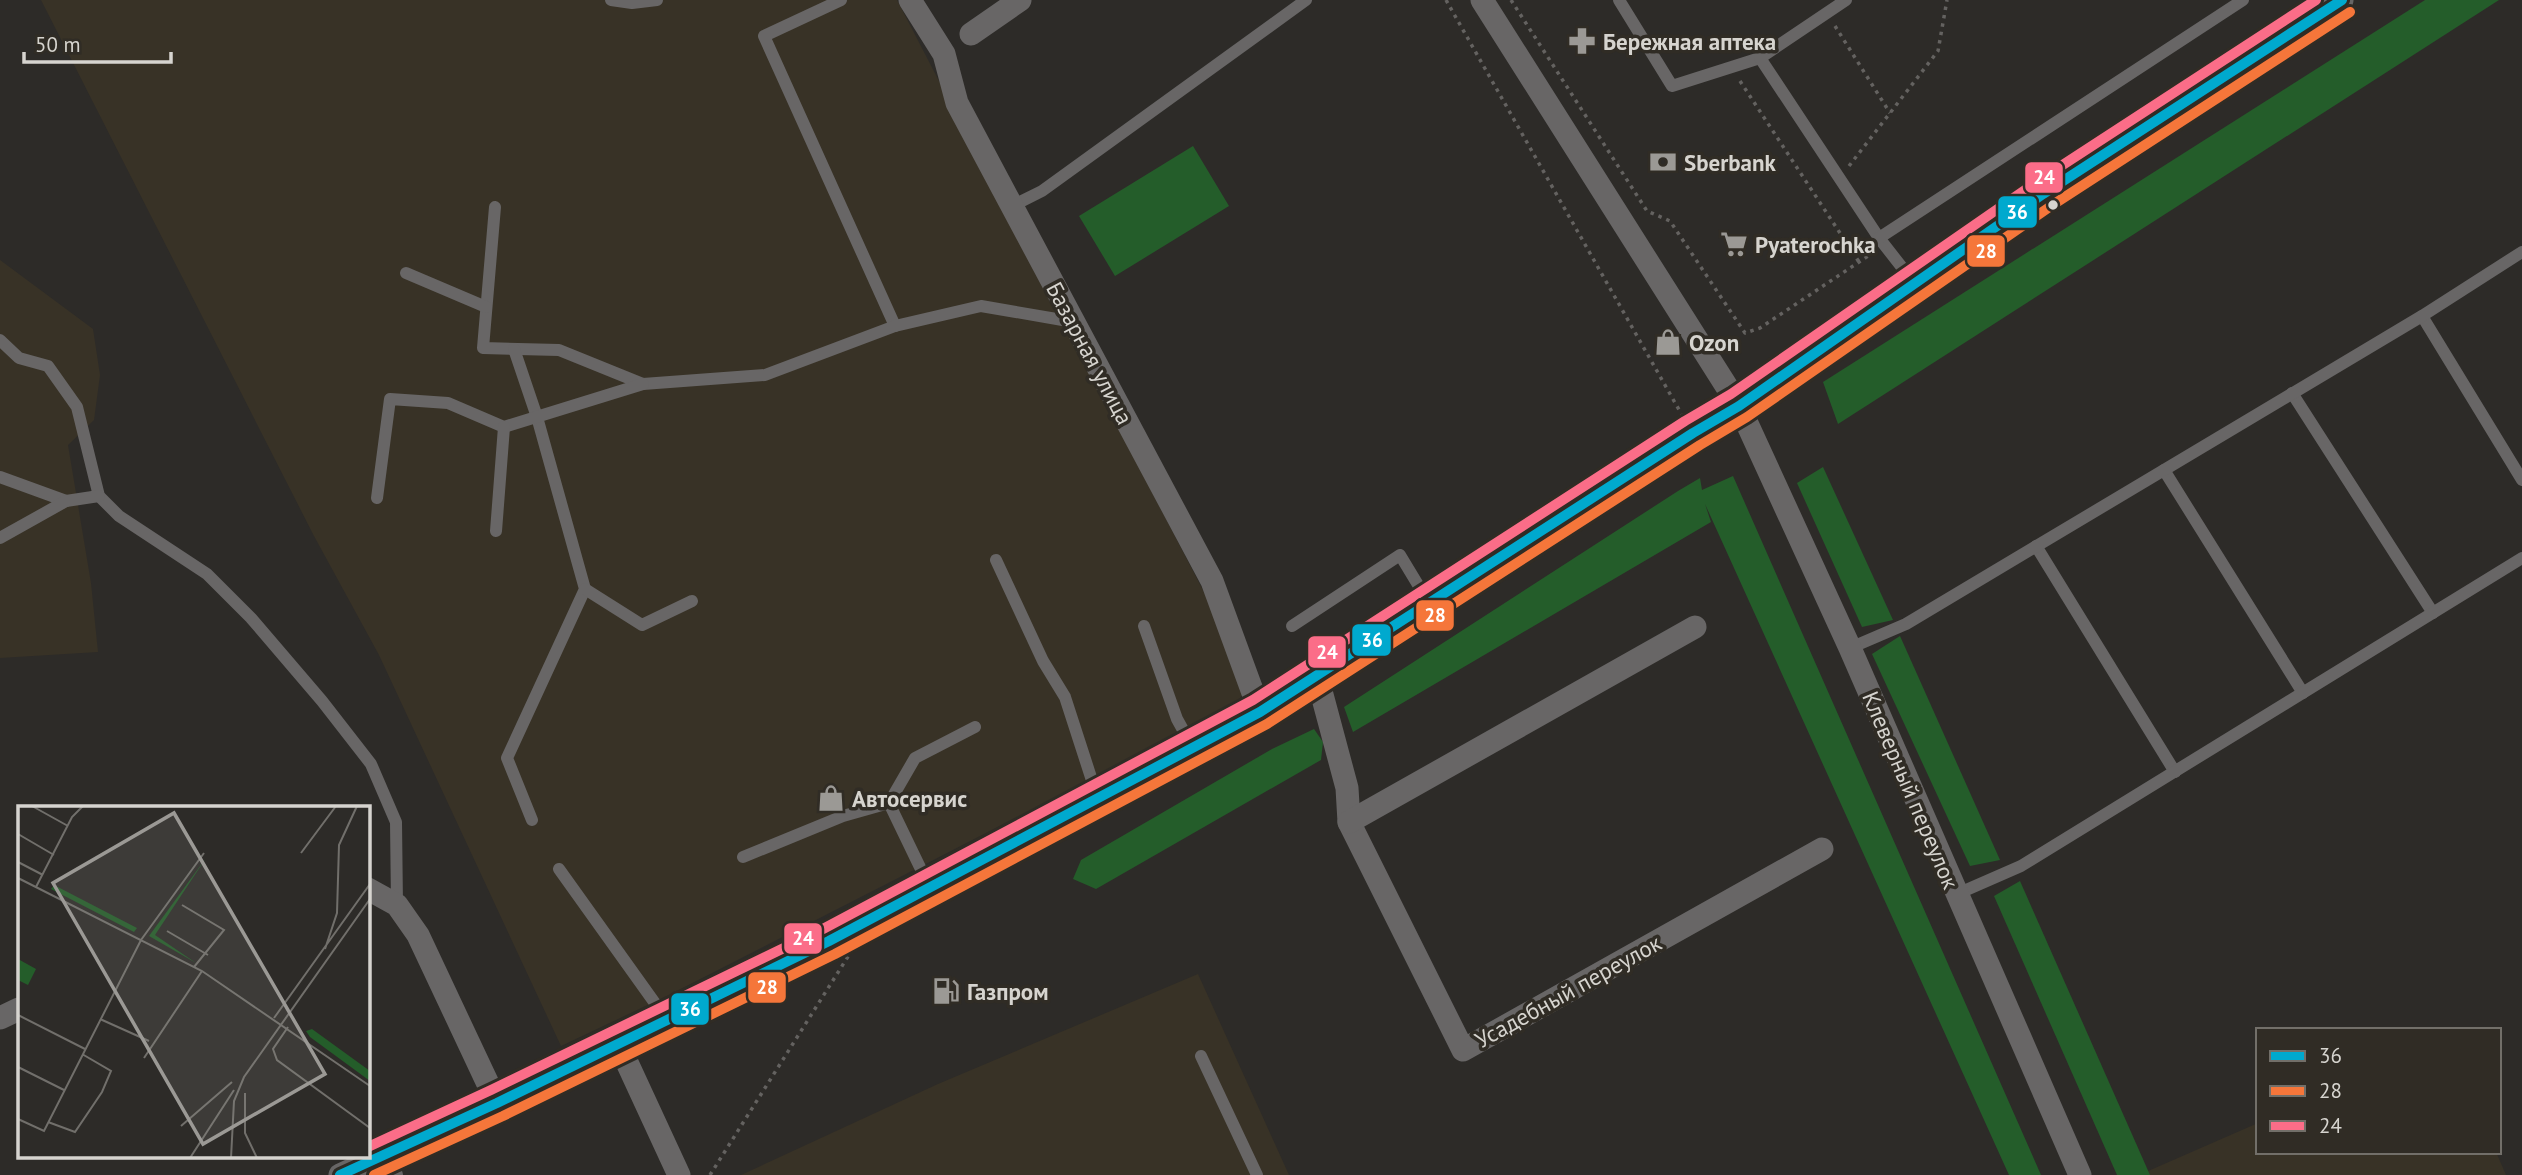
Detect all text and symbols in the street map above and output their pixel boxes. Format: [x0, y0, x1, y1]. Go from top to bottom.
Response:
scale bar [24, 21, 172, 65]
pharmacy icon: Бережная аптека [1567, 26, 1597, 56]
place label: Бережная аптека [1603, 27, 1776, 56]
text: 50 m [35, 31, 81, 58]
bank icon: Sberbank [1648, 147, 1678, 177]
place label: Sberbank [1684, 148, 1777, 177]
line badge: 24 [2024, 161, 2064, 194]
text: 24 [2033, 165, 2055, 189]
line badge: 36 [1997, 195, 2038, 229]
unlabelled marker [2046, 198, 2060, 212]
text: 36 [2006, 200, 2028, 224]
supermarket icon: Pyaterochka [1719, 229, 1749, 259]
place label: Pyaterochka [1755, 230, 1876, 259]
line badge: 28 [1966, 234, 2006, 268]
text: 28 [1975, 239, 1997, 263]
street label: Базарная улица [1040, 277, 1140, 429]
shop icon: Ozon [1653, 327, 1683, 357]
place label: Ozon [1689, 328, 1739, 357]
line badge: 28 [1415, 599, 1455, 632]
text: 28 [1424, 603, 1446, 627]
line badge: 36 [1351, 623, 1392, 657]
text: 36 [1361, 628, 1383, 652]
line badge: 24 [1307, 635, 1347, 669]
text: 24 [1316, 640, 1338, 664]
street label: Клеверный переулок [1856, 687, 1966, 893]
shop icon: Автосервис [816, 783, 846, 813]
place label: Автосервис [852, 784, 967, 813]
inset map [18, 806, 369, 1158]
line badge: 24 [783, 922, 823, 955]
text: 24 [792, 926, 814, 950]
street label: Усадебный переулок [1470, 928, 1666, 1054]
line badge: 28 [747, 971, 787, 1004]
text: 28 [756, 975, 778, 999]
fuel station icon: Газпром [931, 976, 961, 1006]
place label: Газпром [967, 977, 1048, 1006]
line badge: 36 [670, 992, 710, 1026]
text: 36 [679, 997, 701, 1021]
legend [2256, 1028, 2501, 1154]
text: 36 [2319, 1042, 2342, 1069]
text: 28 [2319, 1077, 2342, 1104]
text: 24 [2319, 1112, 2342, 1139]

